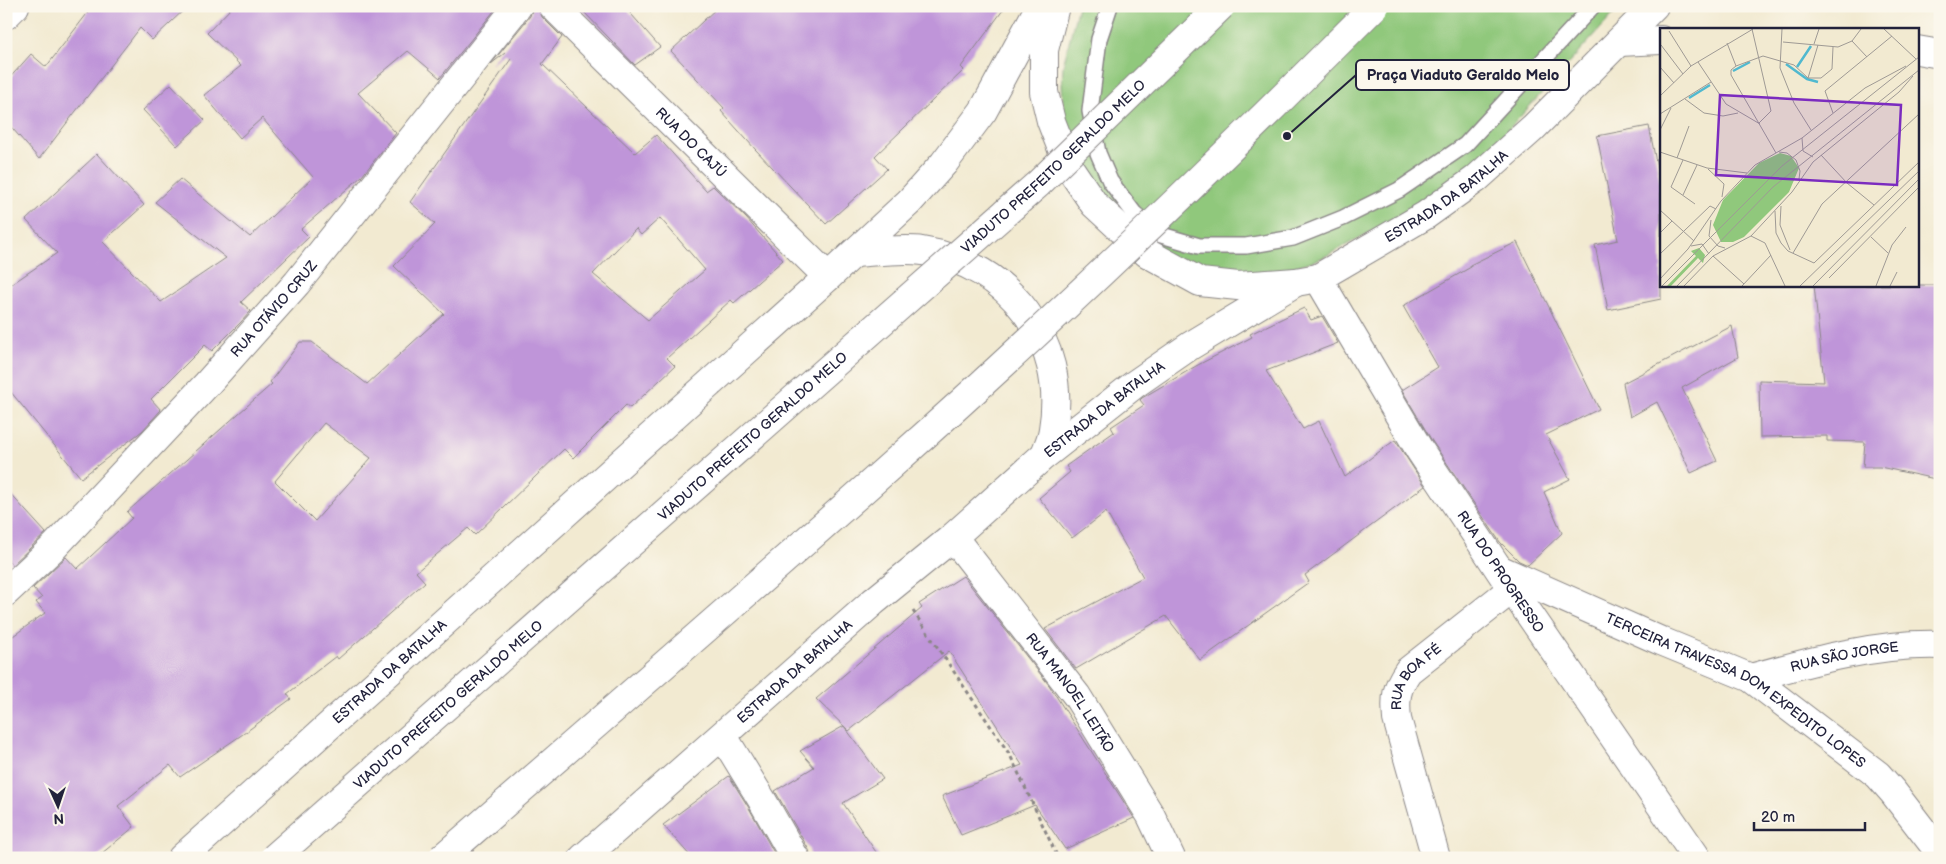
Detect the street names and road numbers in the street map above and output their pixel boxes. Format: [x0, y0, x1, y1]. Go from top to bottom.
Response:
street label: VIADUTO PREFEITO GERALDO MELO [957, 76, 1149, 257]
street label: RUA DO CAJÚ [652, 104, 731, 181]
street label: ESTRADA DA BATALHA [1382, 146, 1512, 246]
street label: RUA OTÁVIO CRUZ [227, 256, 321, 360]
street label: VIADUTO PREFEITO GERALDO MELO [654, 348, 851, 524]
street label: ESTRADA DA BATALHA [1040, 357, 1168, 461]
street label: RUA DO PROGRESSO [1454, 507, 1548, 636]
street label: TERCEIRA TRAVESSA DOM EXPEDITO LOPES [1603, 609, 1869, 771]
street label: ESTRADA DA BATALHA [329, 615, 450, 727]
street label: VIADUTO PREFEITO GERALDO MELO [350, 616, 546, 792]
street label: ESTRADA DA BATALHA [733, 616, 856, 727]
street label: RUA MANOEL LEITÃO [1022, 629, 1118, 756]
street label: RUA SÃO JORGE [1788, 638, 1899, 675]
street label: RUA BOA FÉ [1388, 639, 1445, 710]

